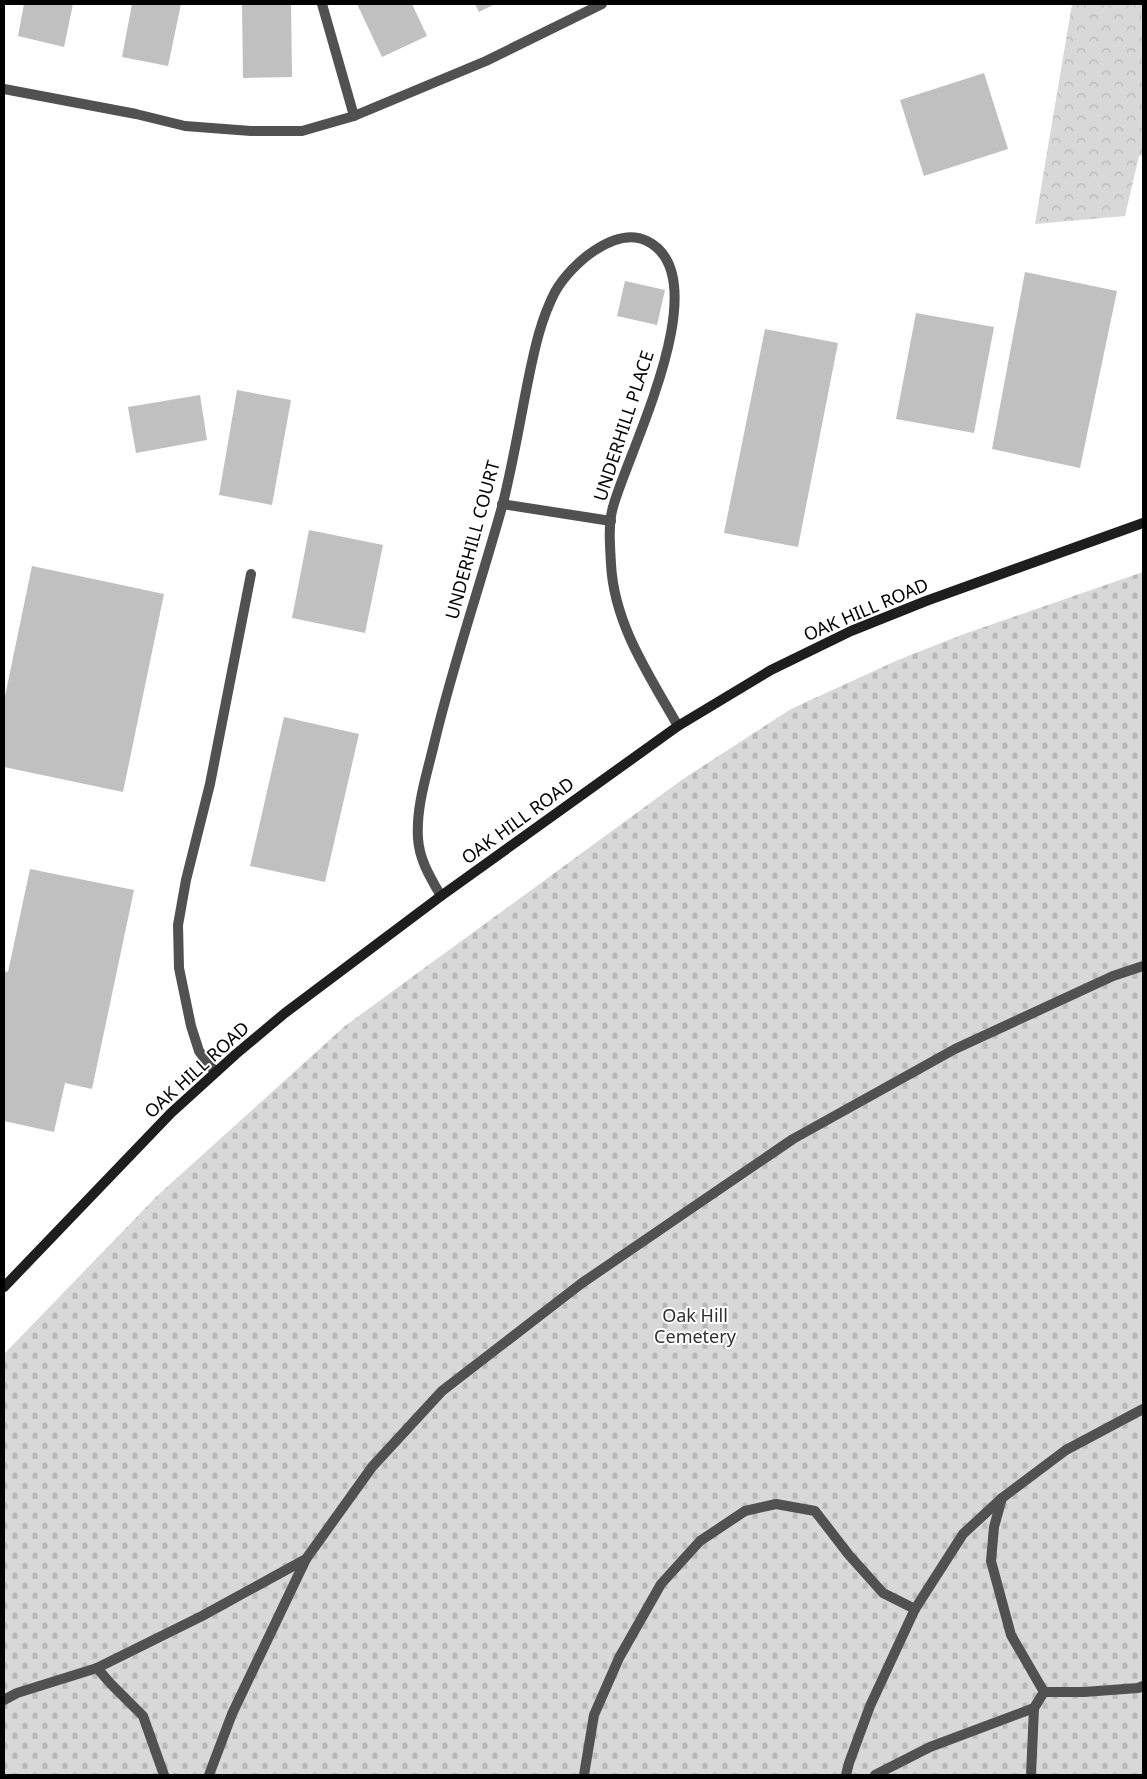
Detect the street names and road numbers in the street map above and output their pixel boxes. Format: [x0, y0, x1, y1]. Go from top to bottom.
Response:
street label: UNDERHILL PLACE [587, 347, 659, 504]
street label: UNDERHILL COURT [439, 458, 505, 622]
street label: OAK HILL ROAD [799, 572, 932, 646]
street label: OAK HILL ROAD [456, 771, 578, 869]
street label: OAK HILL ROAD [139, 1016, 254, 1123]

